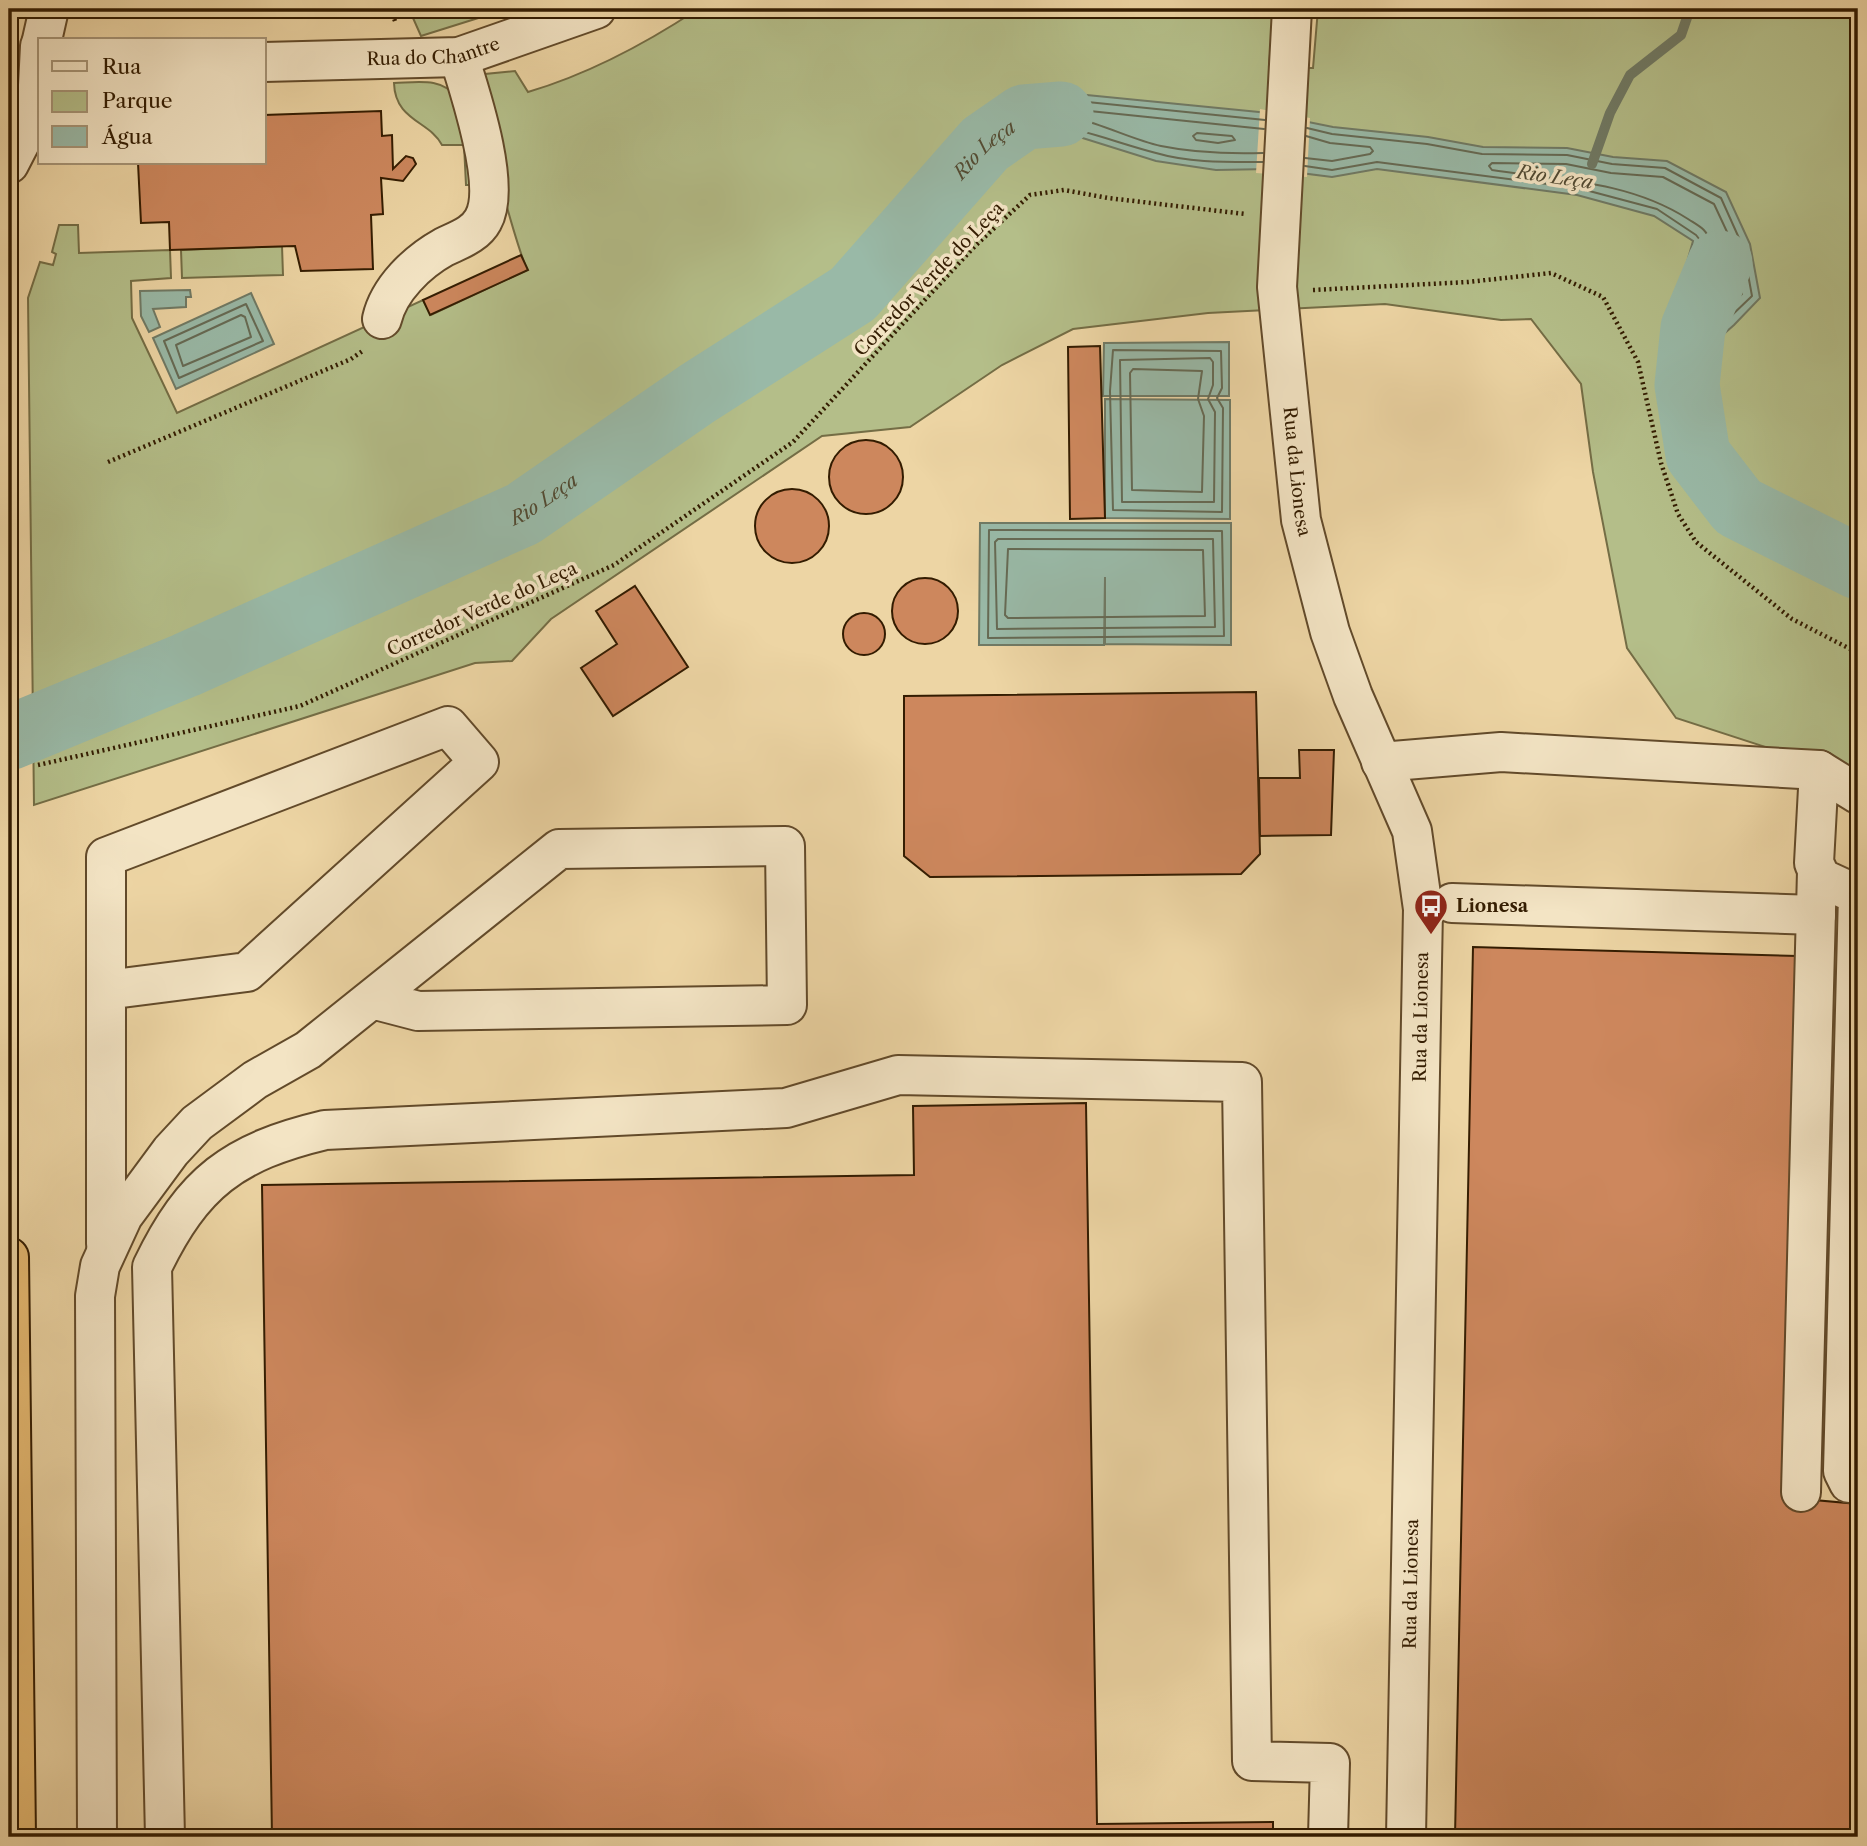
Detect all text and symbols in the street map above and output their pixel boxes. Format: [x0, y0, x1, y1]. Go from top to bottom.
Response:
street label: Rua do Chantre [366, 33, 503, 70]
legend [38, 38, 266, 164]
text: Rua [102, 54, 142, 79]
text: Parque [102, 88, 173, 113]
water label: Rio Leça [947, 115, 1020, 185]
text: Água [101, 124, 154, 149]
water label: Rio Leça [1513, 160, 1595, 194]
street label: Corredor Verde do Leça [850, 197, 1009, 361]
street label: Rua da Lionesa [1278, 406, 1316, 539]
water label: Rio Leça [505, 468, 582, 531]
street label: Corredor Verde do Leça [384, 557, 581, 661]
bus stop icon: Lionesa [1412, 887, 1450, 936]
place label: Lionesa [1456, 895, 1529, 917]
street label: Rua da Lionesa [1409, 951, 1433, 1082]
street label: Rua da Lionesa [1399, 1518, 1423, 1649]

